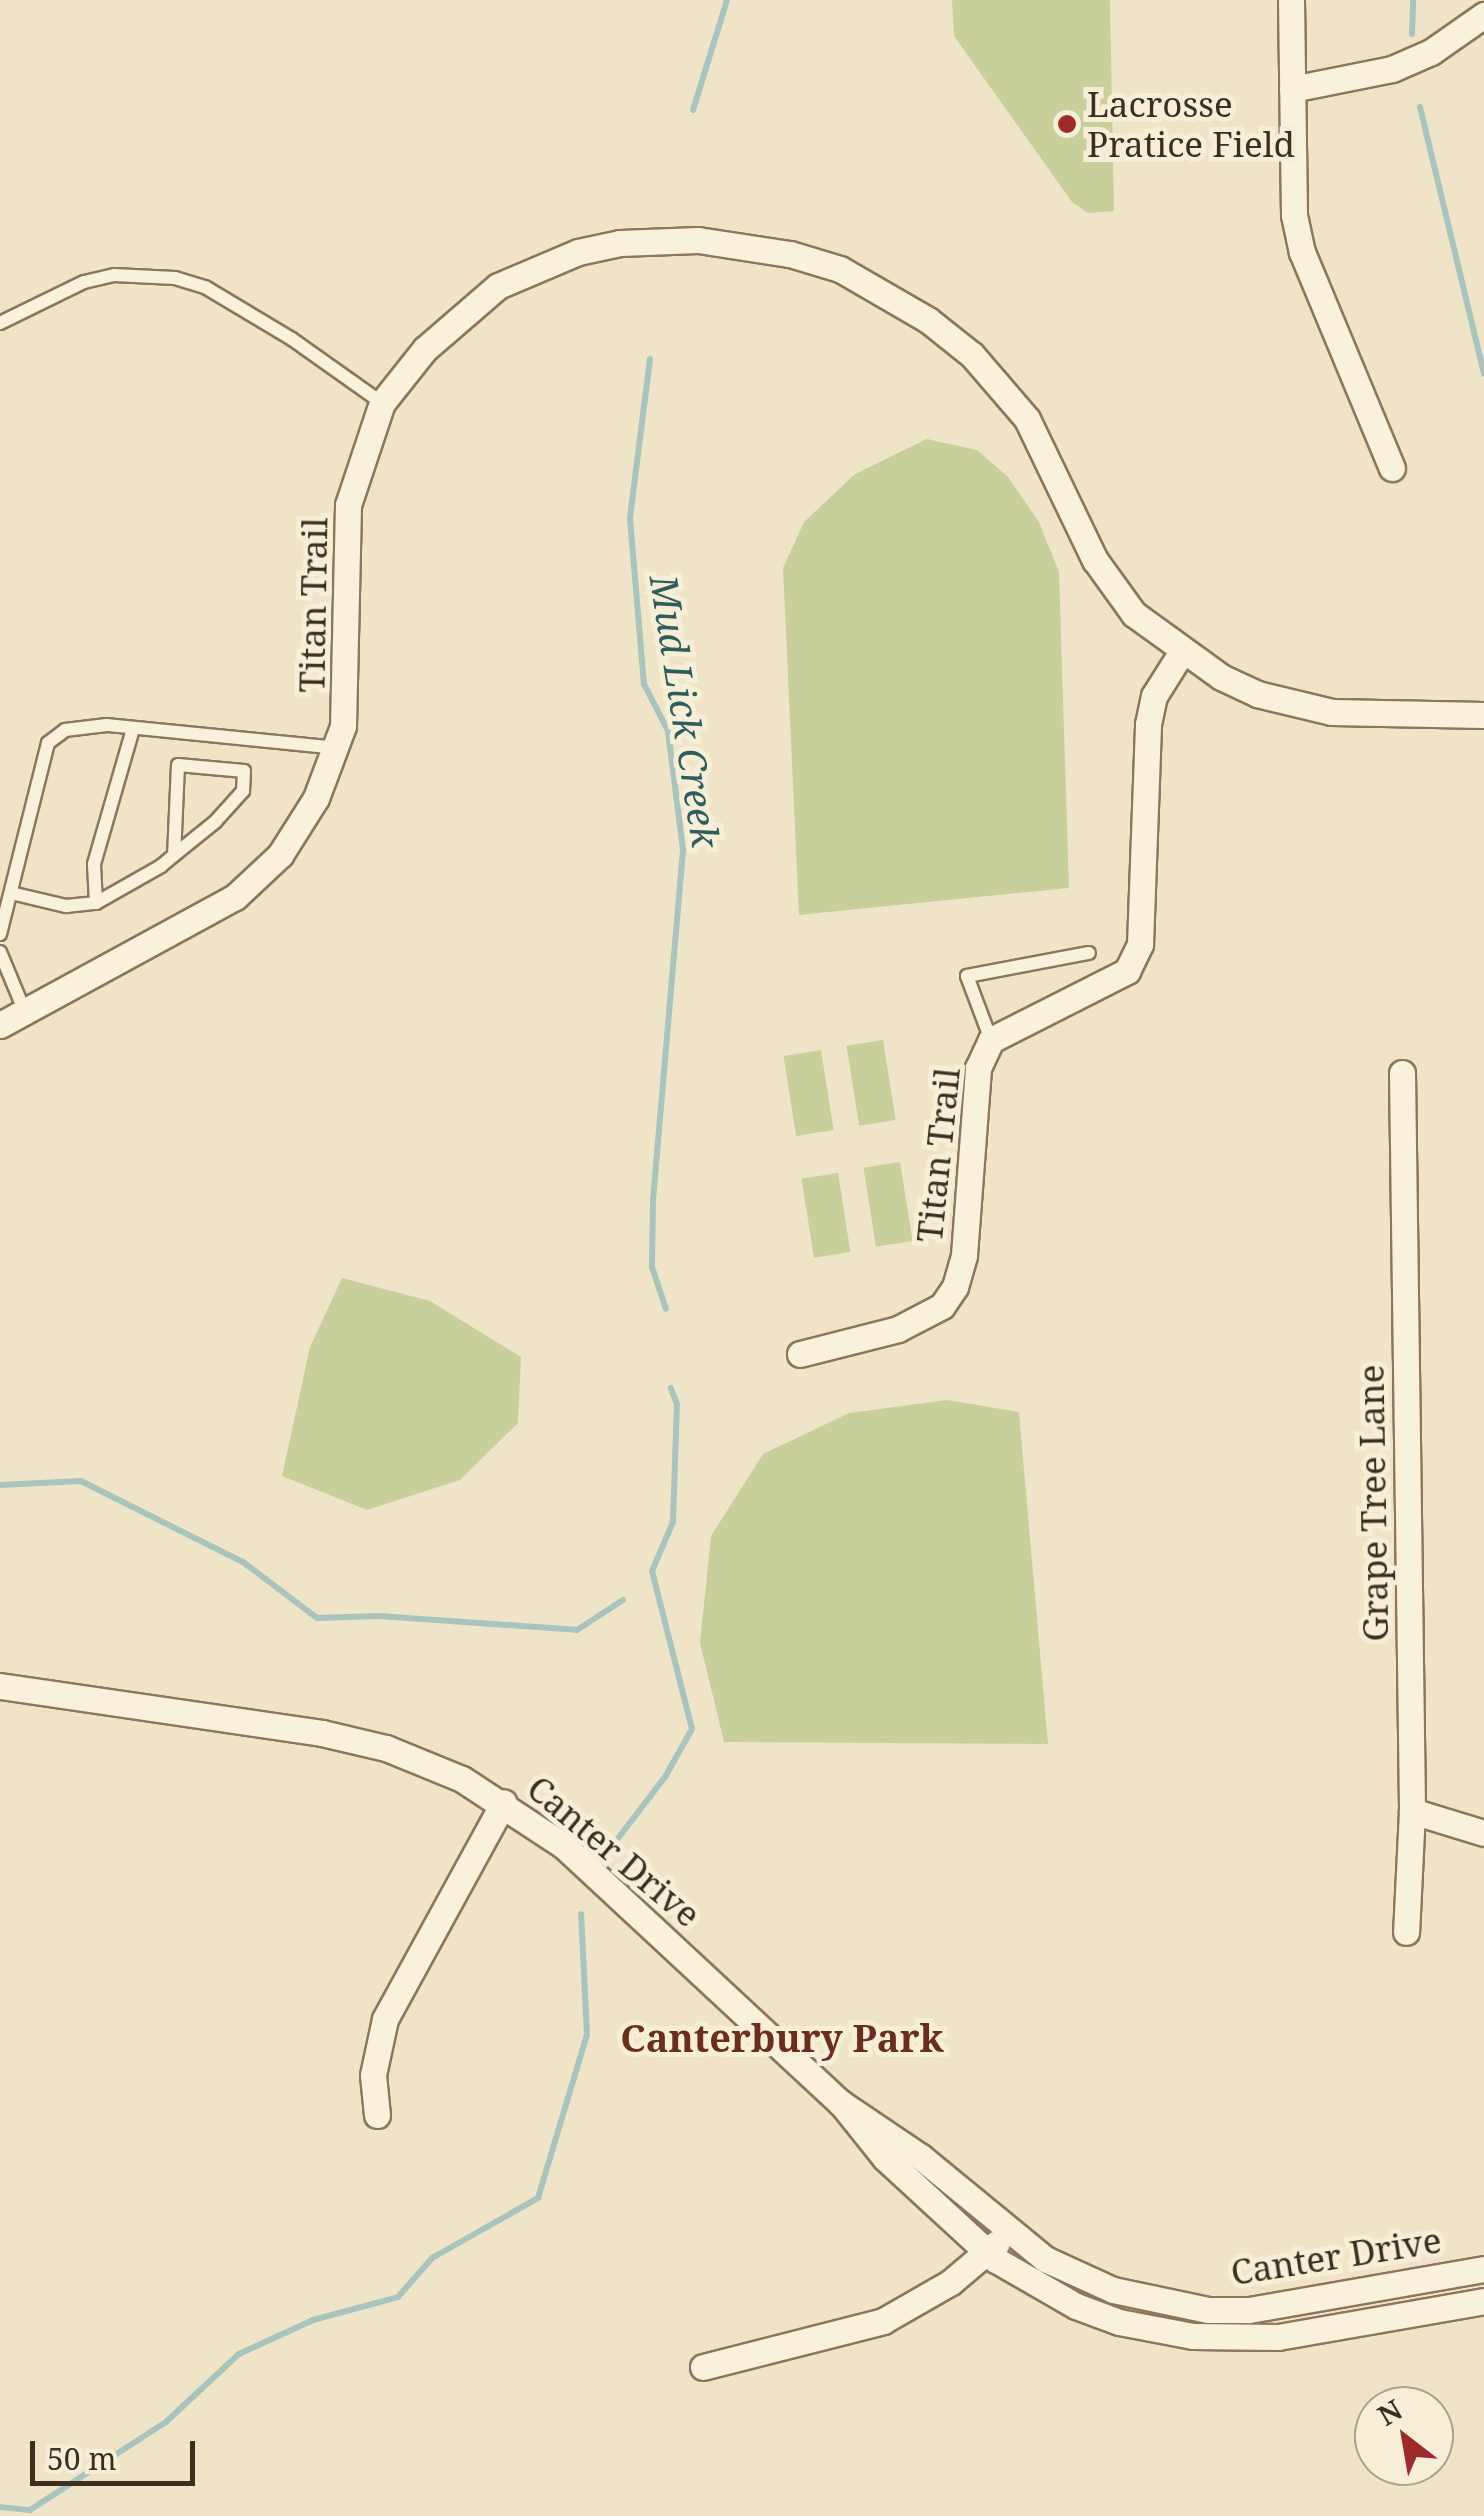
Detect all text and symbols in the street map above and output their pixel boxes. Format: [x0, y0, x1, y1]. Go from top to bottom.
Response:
place label: Lacrosse Pratice Field [1087, 83, 1295, 165]
marker: Lacrosse Pratice Field [1056, 113, 1078, 135]
street label: Titan Trail [290, 517, 336, 693]
water label: Mud Lick Creek [641, 571, 729, 851]
street label: Titan Trail [908, 1066, 968, 1244]
street label: Grape Tree Lane [1350, 1364, 1396, 1642]
street label: Canter Drive [519, 1767, 709, 1935]
district label: Canterbury Park [620, 2015, 944, 2061]
street label: Canter Drive [1228, 2219, 1444, 2293]
north arrow [1354, 2386, 1454, 2486]
text: N [1370, 2390, 1409, 2434]
scale bar [35, 2421, 200, 2483]
text: 50 m [47, 2438, 117, 2479]

